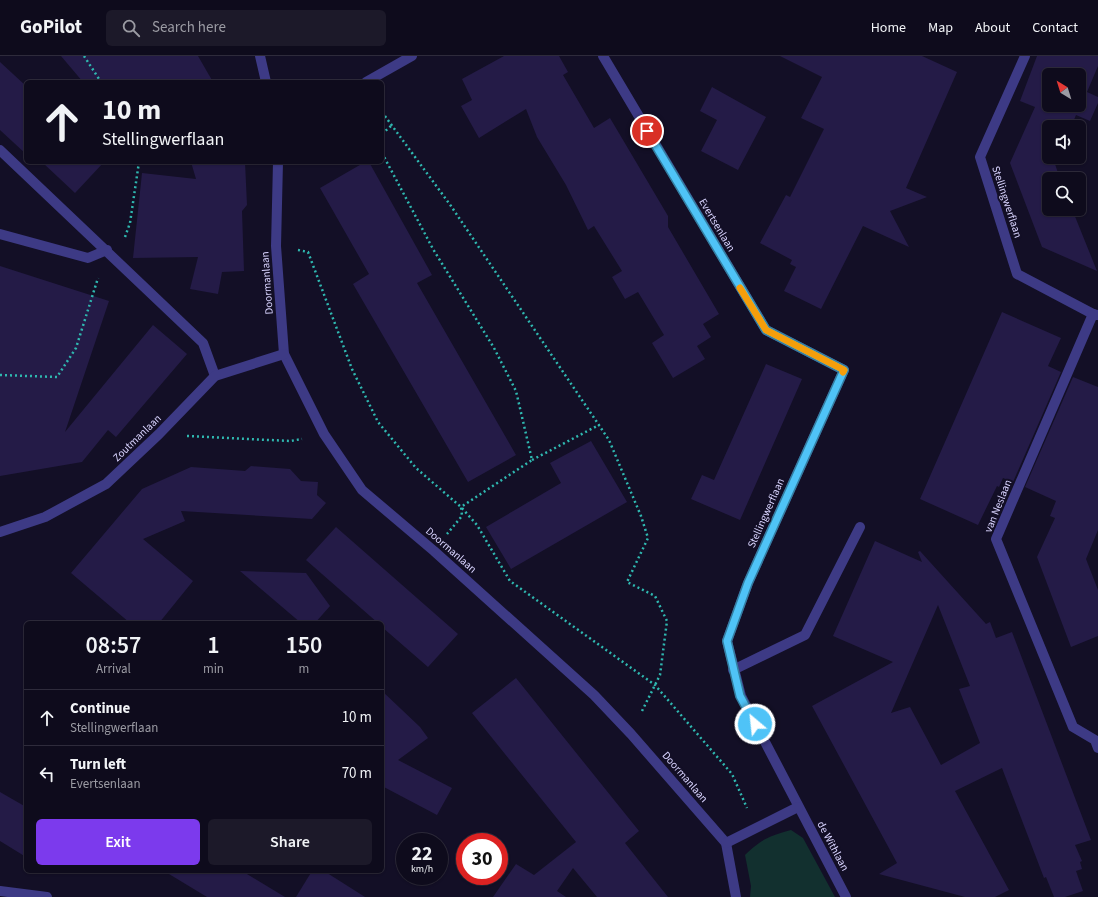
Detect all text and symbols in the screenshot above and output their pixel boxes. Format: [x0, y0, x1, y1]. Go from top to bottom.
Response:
search box [106, 10, 386, 46]
text: GoPilot [20, 14, 82, 41]
icon: search [120, 17, 142, 39]
text: Search here [152, 17, 226, 38]
text: Home [871, 18, 906, 38]
text: Map [928, 18, 953, 38]
text: About [975, 18, 1010, 38]
text: Contact [1032, 18, 1078, 38]
north arrow [1042, 68, 1086, 112]
map controls [1042, 68, 1086, 216]
text: 10 m [102, 90, 161, 130]
icon: ahead [36, 96, 88, 148]
pin [630, 114, 664, 148]
icon: arrive [636, 120, 658, 142]
button: sound [1042, 120, 1086, 164]
text: Stellingwerflaan [102, 127, 224, 152]
street label: Stellingwerflaan [988, 164, 1026, 240]
button: search [1042, 172, 1086, 216]
street label: Evertsenlaan [695, 196, 739, 254]
street label: Doormanlaan [257, 251, 277, 315]
street label: Zoutmanlaan [110, 411, 164, 465]
street label: Stellingwerflaan [744, 476, 788, 550]
street label: van Neslaan [981, 477, 1015, 535]
street label: Doormanlaan [422, 524, 480, 576]
text: 08:57 [86, 628, 141, 663]
text: 1 [207, 628, 220, 663]
text: 150 [286, 628, 322, 663]
text: Arrival [96, 660, 131, 678]
text: min [203, 660, 224, 678]
text: m [299, 660, 309, 678]
text: Continue [70, 698, 130, 719]
position arrow [734, 703, 776, 745]
icon: ahead [36, 707, 58, 729]
text: 10 m [342, 707, 372, 728]
text: Stellingwerflaan [70, 719, 158, 737]
street label: Doormanlaan [659, 748, 711, 806]
text: Turn left [70, 754, 126, 775]
icon: left [36, 763, 58, 785]
text: 70 m [342, 763, 372, 784]
text: Evertsenlaan [70, 775, 141, 793]
street label: de Withlaan [814, 818, 852, 874]
button: Exit [36, 819, 200, 865]
button: Share [208, 819, 372, 865]
speed limit sign: 30 [456, 833, 508, 885]
text: 22 [411, 840, 433, 868]
text: km/h [411, 862, 433, 876]

